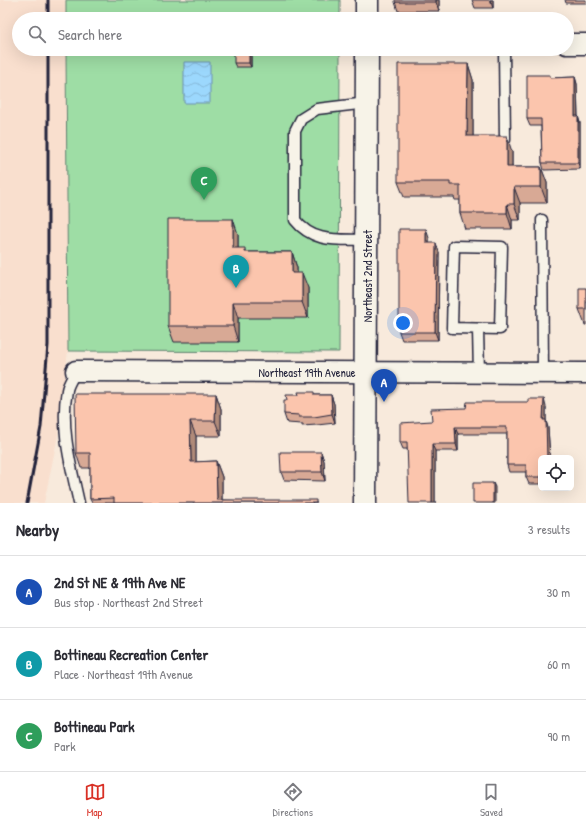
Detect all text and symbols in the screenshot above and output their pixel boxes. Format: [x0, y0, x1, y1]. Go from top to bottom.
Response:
search box [12, 12, 574, 56]
icon: search [26, 23, 48, 45]
text: Search here [58, 24, 122, 45]
pin: C [191, 167, 217, 200]
street label: Northeast 2nd Street [359, 229, 376, 322]
pin: B [223, 255, 249, 288]
your location [393, 313, 413, 333]
street label: Northeast 19th Avenue [258, 364, 356, 381]
pin: A [371, 369, 397, 402]
map controls [538, 455, 574, 491]
button: locate [538, 455, 574, 491]
text: Nearby [16, 518, 59, 541]
text: 3 results [528, 520, 570, 538]
text: 2nd St NE & 19th Ave NE [54, 572, 185, 593]
text: A [26, 583, 32, 601]
text: 30 m [547, 583, 570, 601]
text: Bus stop · Northeast 2nd Street [54, 593, 203, 611]
text: Bottineau Recreation Center [54, 644, 208, 665]
text: B [26, 655, 32, 673]
text: 60 m [547, 655, 570, 673]
text: Place · Northeast 19th Avenue [54, 665, 193, 683]
text: Bottineau Park [54, 716, 135, 737]
text: C [25, 727, 33, 745]
text: 90 m [548, 727, 570, 745]
text: Park [54, 737, 76, 755]
tab: Map [84, 781, 106, 819]
tab: Directions [273, 781, 313, 819]
tab: Saved [480, 781, 502, 819]

